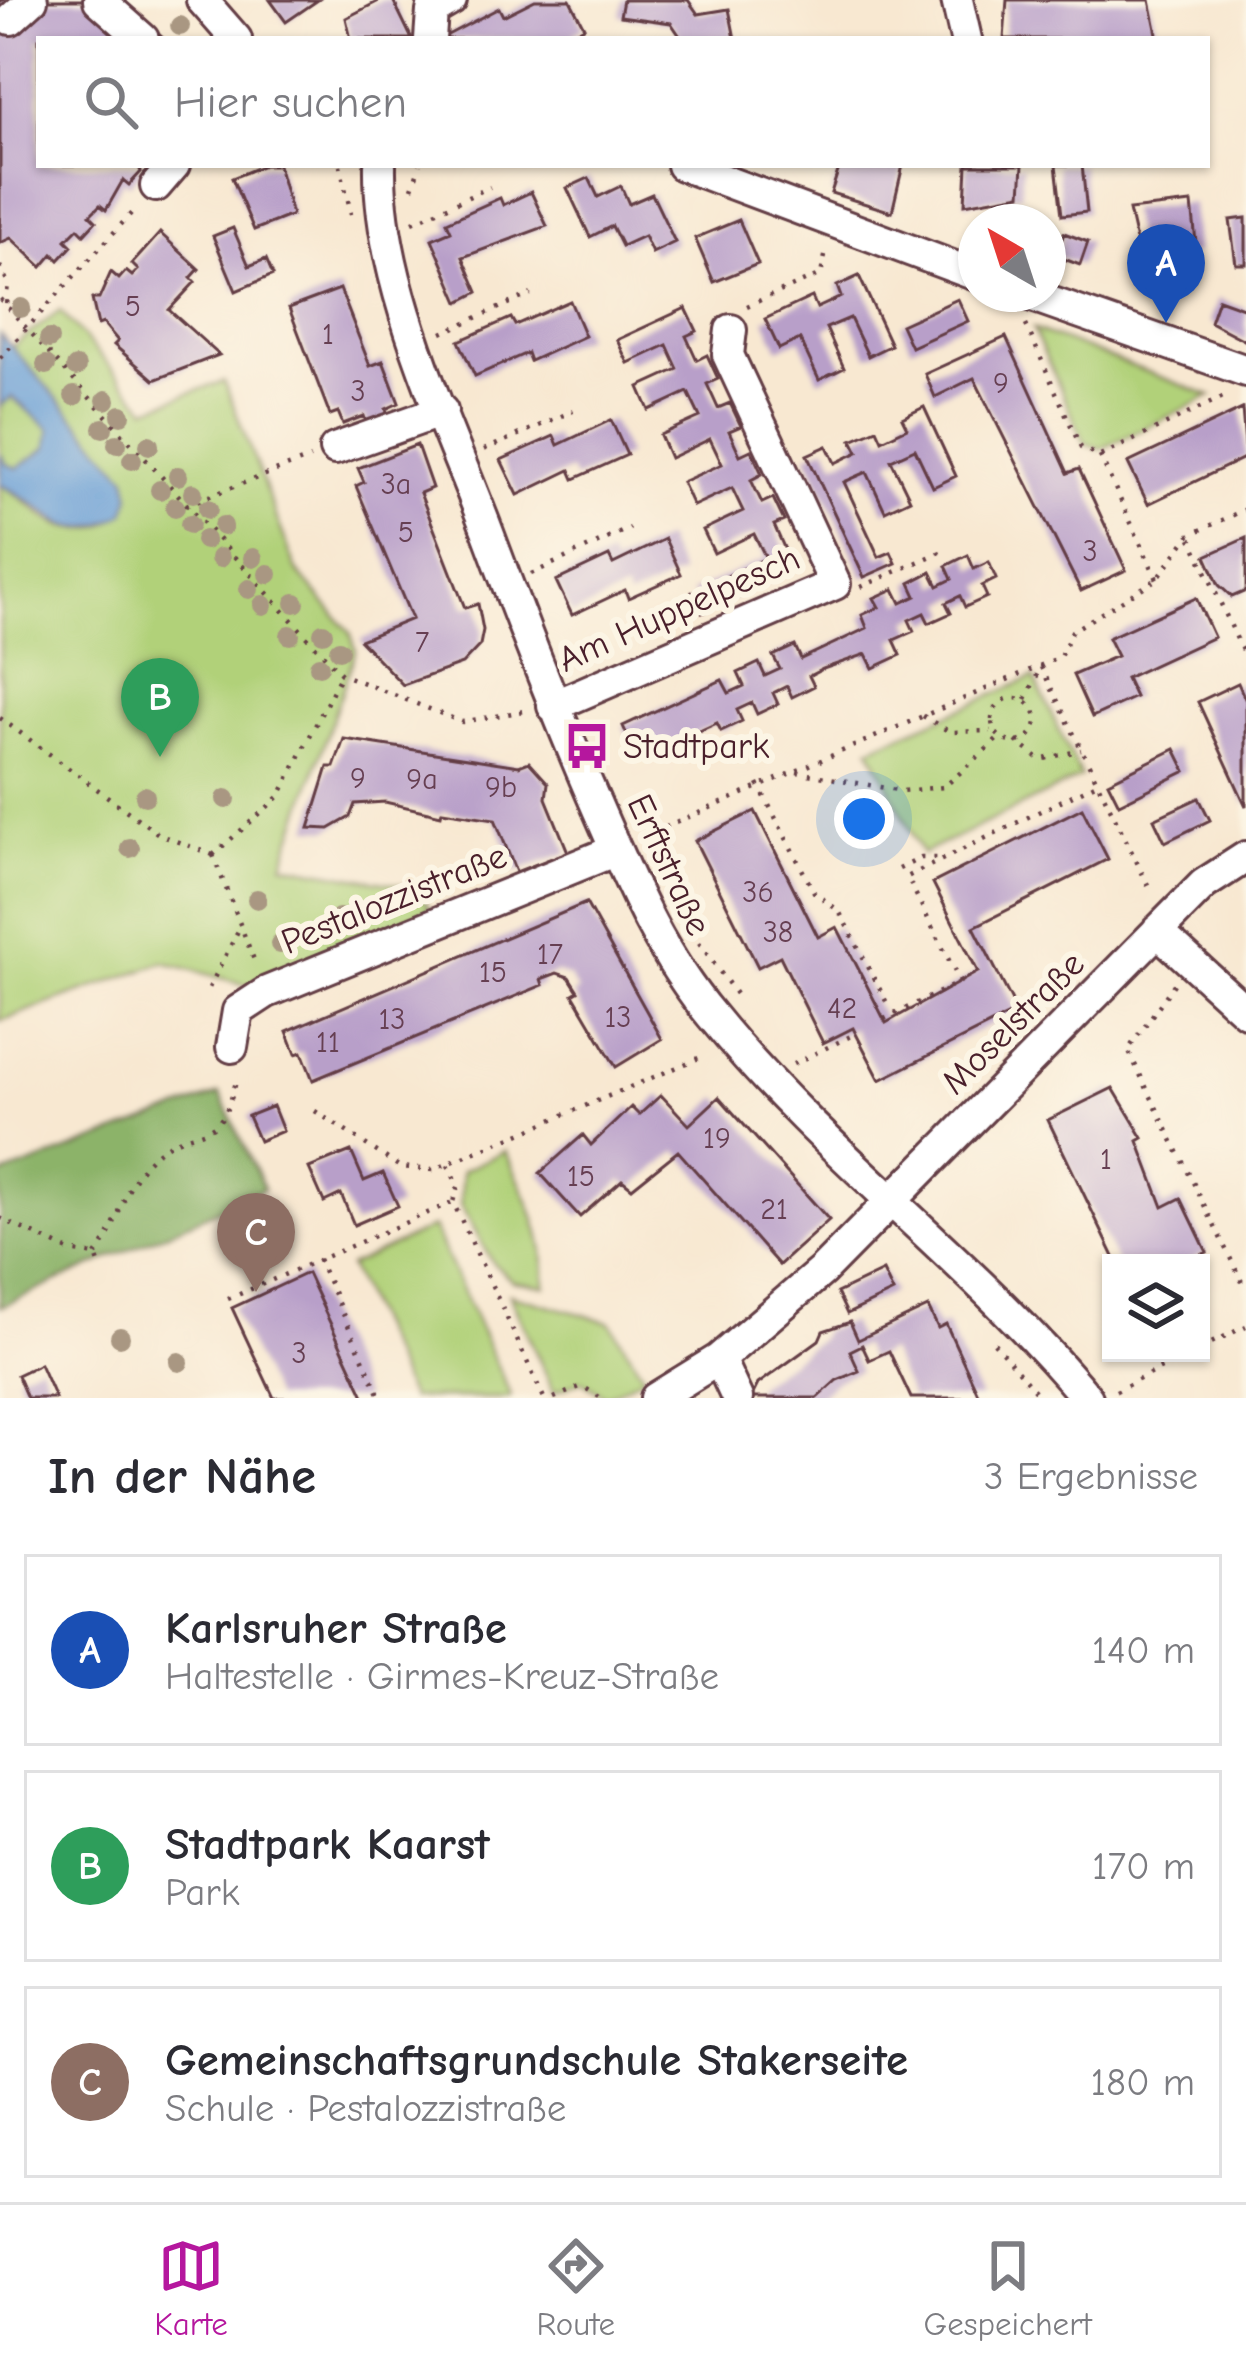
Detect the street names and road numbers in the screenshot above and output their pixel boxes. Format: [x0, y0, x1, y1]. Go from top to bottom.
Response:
street label: Am Huppelpesch [552, 537, 806, 681]
street label: Erftstraße [619, 788, 719, 942]
street label: Pestalozzistraße [275, 835, 513, 963]
street label: Moselstraße [933, 943, 1093, 1103]

